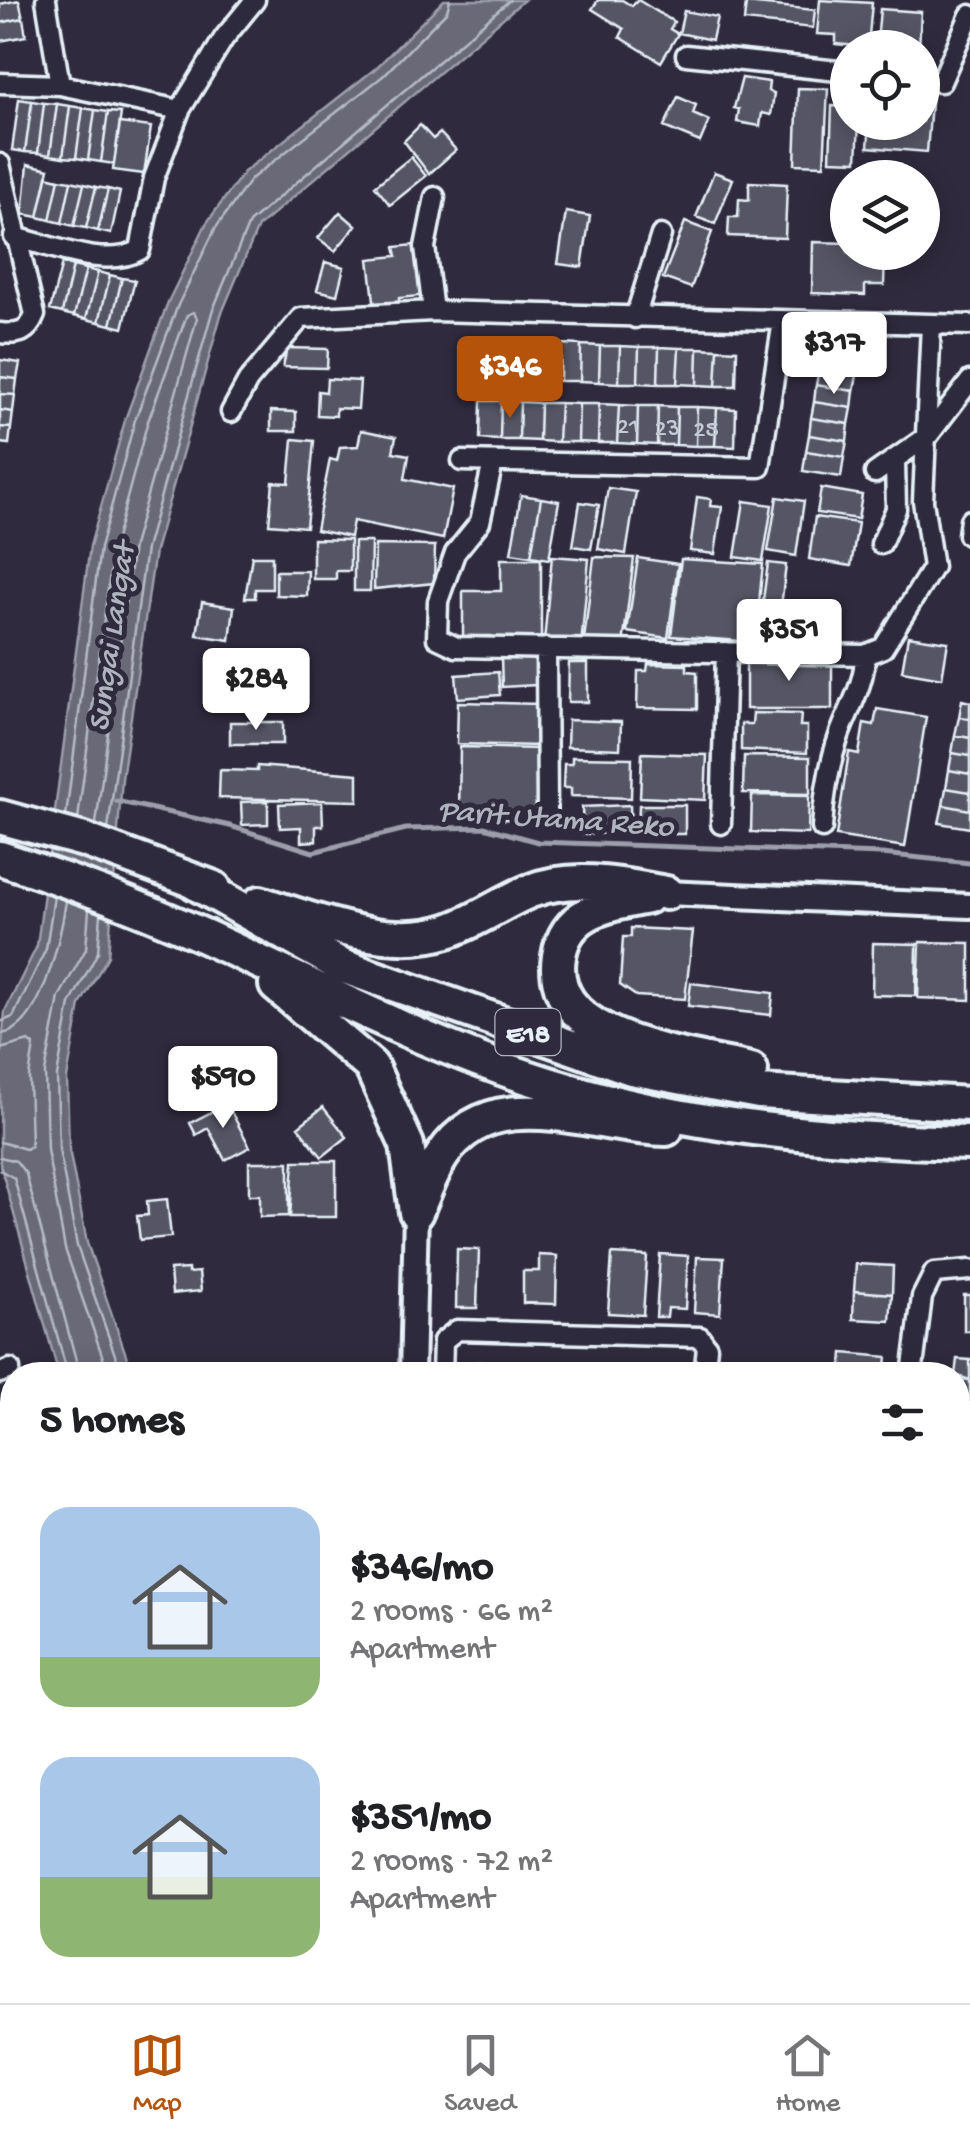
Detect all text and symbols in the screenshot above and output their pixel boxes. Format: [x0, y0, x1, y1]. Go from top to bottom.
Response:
map controls [830, 30, 940, 270]
button: locate [830, 30, 940, 140]
button: layers [830, 160, 940, 270]
pin: $317 [775, 312, 893, 397]
text: $317 [804, 325, 864, 363]
pin: $346 [451, 336, 569, 421]
text: $346 [479, 349, 541, 387]
house number: 21 [617, 414, 639, 443]
house number: 23 [654, 416, 680, 445]
house number: 25 [693, 417, 719, 446]
water label: Sungai Langat [82, 536, 147, 734]
pin: $351 [730, 599, 848, 684]
text: $351 [759, 612, 819, 650]
pin: $284 [197, 648, 315, 733]
text: $284 [225, 661, 287, 699]
water label: Parit Utama Reko [437, 794, 676, 848]
road number: E18 [496, 1009, 560, 1055]
pin: $590 [164, 1046, 282, 1131]
text: $590 [190, 1059, 256, 1097]
icon: filters [875, 1395, 930, 1450]
text: 5 homes [40, 1398, 183, 1447]
text: $346/mo [350, 1545, 494, 1594]
icon: home [120, 1547, 240, 1667]
text: 2 rooms · 66 m² [350, 1594, 553, 1632]
text: Apartment [350, 1632, 494, 1670]
text: $351/mo [350, 1795, 491, 1844]
icon: home [120, 1797, 240, 1917]
text: 2 rooms · 72 m² [350, 1844, 553, 1882]
text: Apartment [350, 1882, 494, 1920]
tab: Map [130, 2028, 185, 2121]
tab: Saved [444, 2028, 516, 2121]
tab: Home [775, 2028, 840, 2121]

